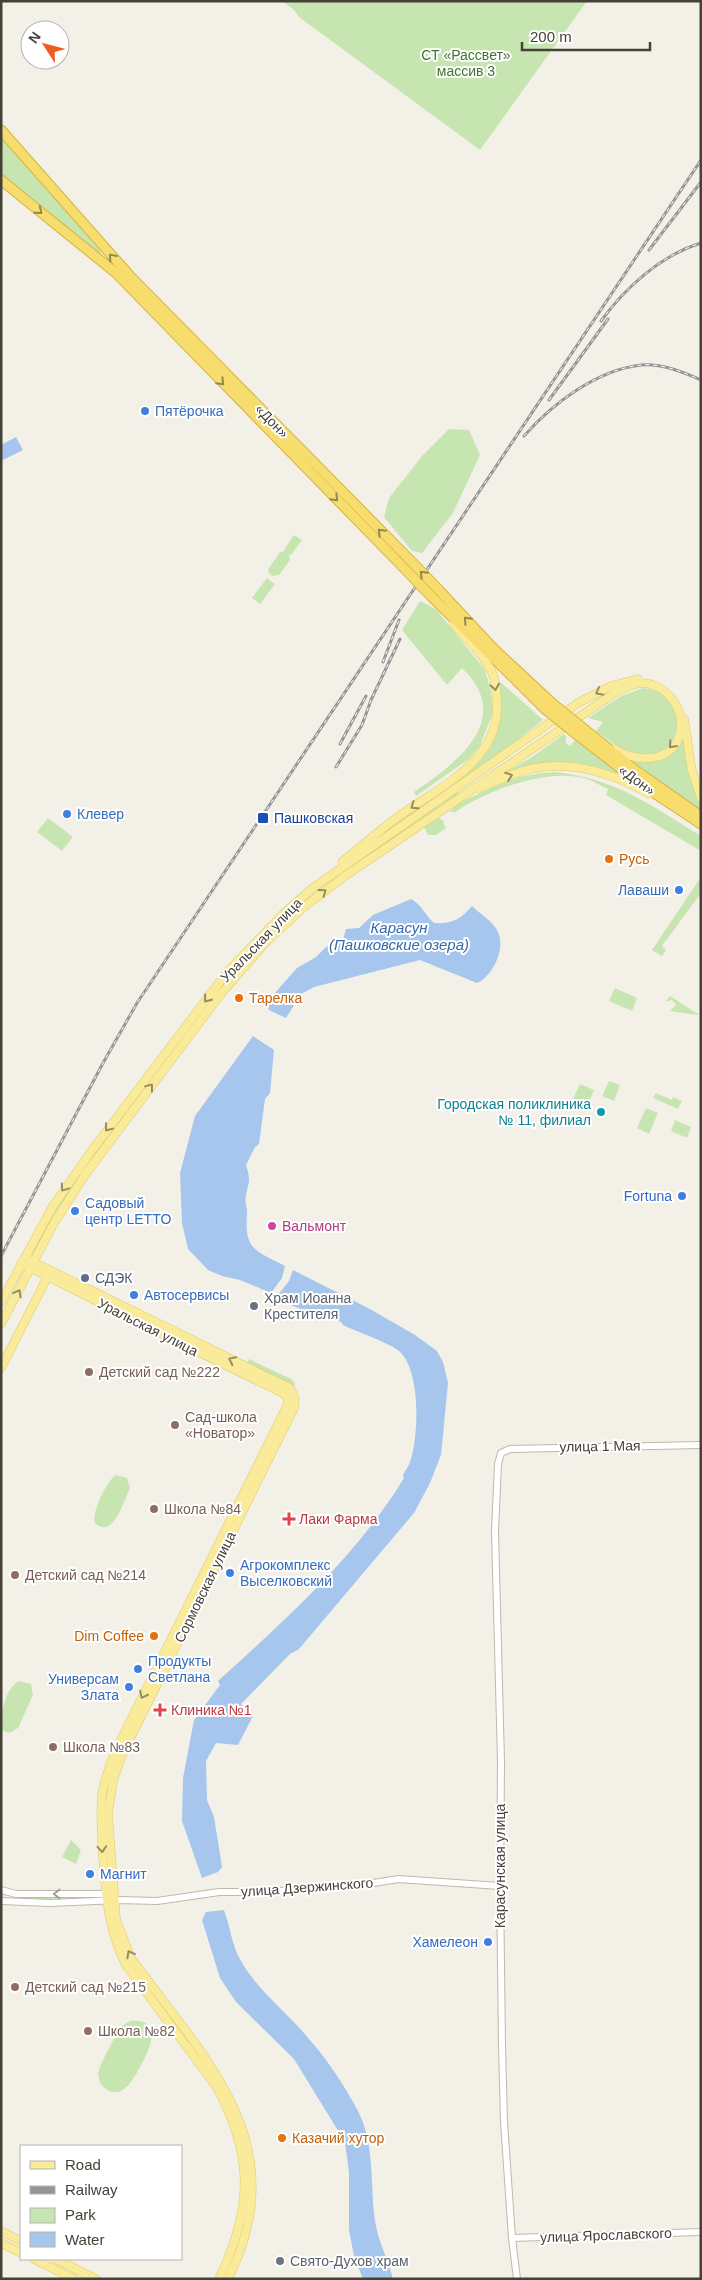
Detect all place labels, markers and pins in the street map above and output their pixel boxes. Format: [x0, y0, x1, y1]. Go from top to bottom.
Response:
place label: Пятёрочка [155, 403, 224, 419]
marker: Пятёрочка [139, 405, 151, 417]
place label: Клевер [77, 806, 124, 822]
marker: Клевер [61, 808, 73, 820]
place label: Пашковская [274, 810, 353, 826]
marker: Пашковская [256, 811, 270, 825]
place label: Русь [619, 851, 649, 867]
marker: Русь [603, 853, 615, 865]
place label: Лаваши [618, 882, 669, 898]
marker: Лаваши [673, 884, 685, 896]
place label: Тарелка [249, 990, 302, 1006]
marker: Тарелка [233, 992, 245, 1004]
place label: Городская поликлиника № 11, филиал [437, 1096, 591, 1128]
marker: Городская поликлиника № 11, филиал [595, 1106, 607, 1118]
place label: Fortuna [624, 1188, 672, 1204]
marker: Fortuna [676, 1190, 688, 1202]
place label: Садовый центр LETTO [85, 1195, 171, 1227]
marker: Садовый центр LETTO [69, 1205, 81, 1217]
place label: Вальмонт [282, 1218, 347, 1234]
marker: Вальмонт [266, 1220, 278, 1232]
place label: СДЭК [95, 1270, 133, 1286]
marker: СДЭК [79, 1272, 91, 1284]
place label: Автосервисы [144, 1287, 229, 1303]
marker: Автосервисы [128, 1289, 140, 1301]
place label: Храм Иоанна Крестителя [264, 1290, 352, 1322]
marker: Храм Иоанна Крестителя [248, 1300, 260, 1312]
place label: Детский сад №222 [99, 1364, 220, 1380]
marker: Детский сад №222 [83, 1366, 95, 1378]
place label: Сад-школа «Новатор» [185, 1409, 257, 1441]
marker: Сад-школа «Новатор» [169, 1419, 181, 1431]
place label: Школа №84 [164, 1501, 241, 1517]
marker: Школа №84 [148, 1503, 160, 1515]
place label: Лаки Фарма [299, 1511, 378, 1527]
marker: Лаки Фарма [283, 1513, 295, 1525]
place label: Агрокомплекс Выселковский [240, 1557, 332, 1589]
place label: Детский сад №214 [25, 1567, 146, 1583]
marker: Агрокомплекс Выселковский [224, 1567, 236, 1579]
marker: Детский сад №214 [9, 1569, 21, 1581]
place label: Dim Coffee [74, 1628, 144, 1644]
marker: Dim Coffee [148, 1630, 160, 1642]
place label: Продукты Светлана [148, 1653, 211, 1685]
marker: Продукты Светлана [132, 1663, 144, 1675]
place label: Универсам Злата [48, 1671, 119, 1703]
marker: Универсам Злата [123, 1681, 135, 1693]
place label: Клиника №1 [171, 1702, 252, 1718]
marker: Клиника №1 [153, 1703, 167, 1717]
place label: Школа №83 [63, 1739, 140, 1755]
marker: Школа №83 [47, 1741, 59, 1753]
place label: Магнит [100, 1866, 147, 1882]
marker: Магнит [84, 1868, 96, 1880]
place label: Хамелеон [412, 1934, 478, 1950]
marker: Хамелеон [482, 1936, 494, 1948]
place label: Детский сад №215 [25, 1979, 146, 1995]
marker: Детский сад №215 [9, 1981, 21, 1993]
place label: Школа №82 [98, 2023, 175, 2039]
marker: Школа №82 [82, 2025, 94, 2037]
place label: Казачий хутор [292, 2130, 385, 2146]
marker: Казачий хутор [276, 2132, 288, 2144]
place label: Свято-Духов храм [290, 2253, 409, 2269]
marker: Свято-Духов храм [274, 2255, 286, 2267]

